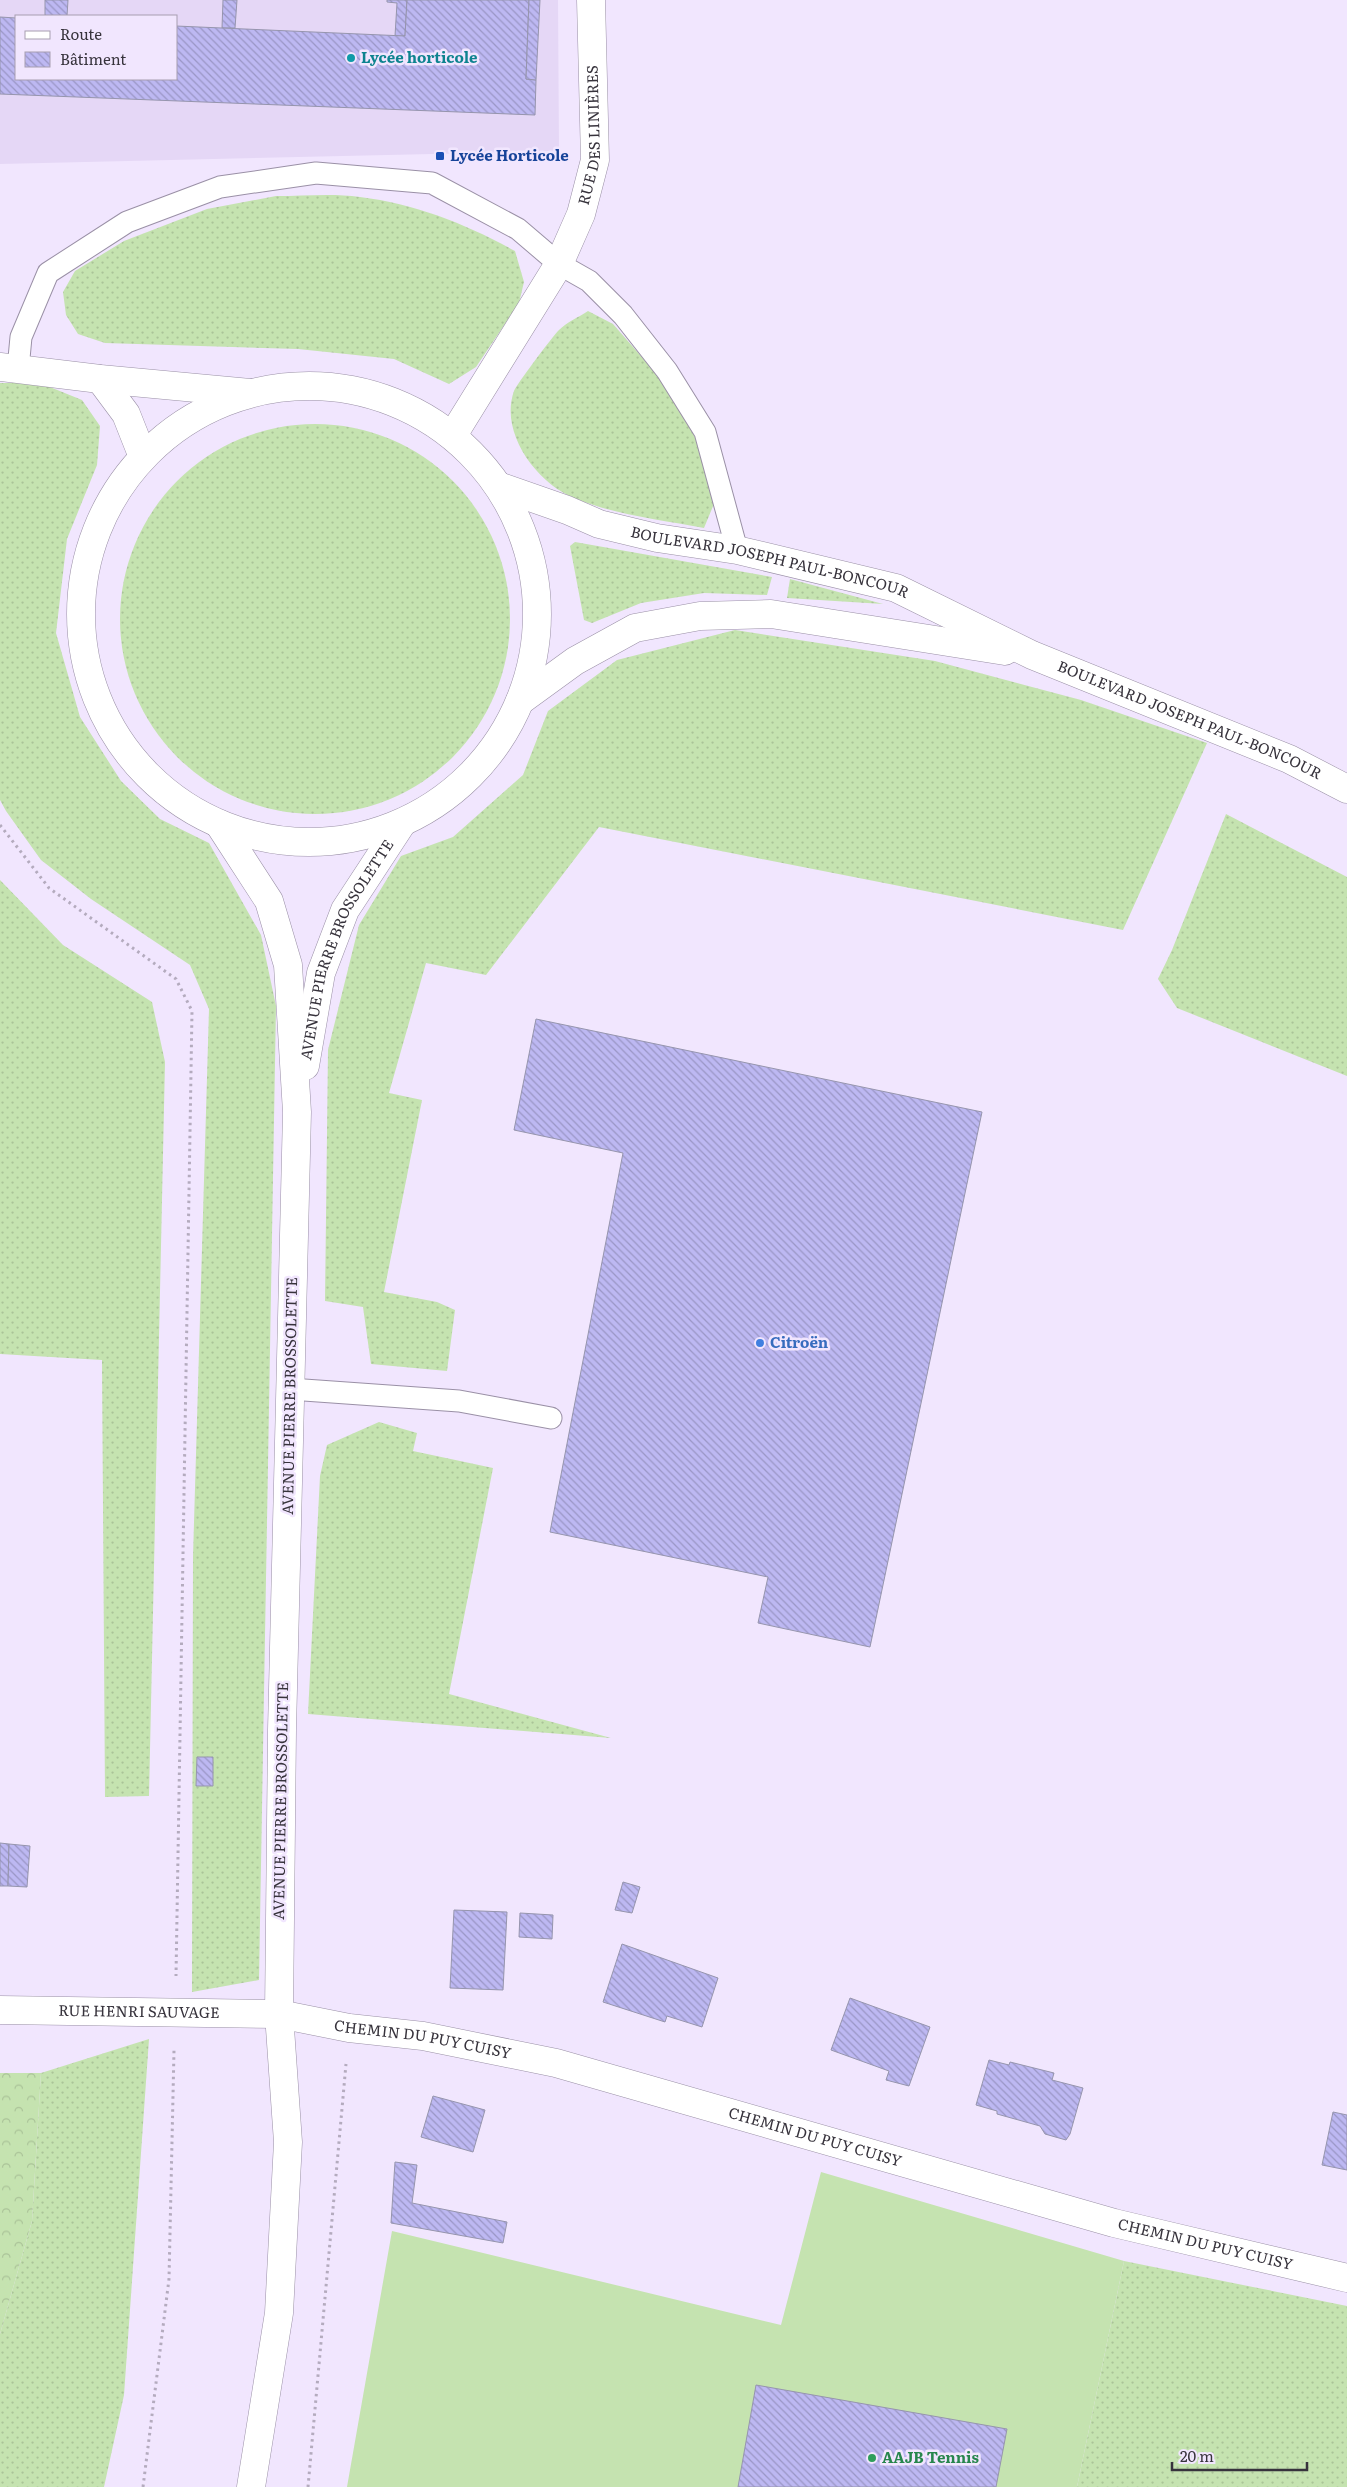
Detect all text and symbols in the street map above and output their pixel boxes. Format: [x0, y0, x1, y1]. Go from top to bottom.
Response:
legend [15, 15, 178, 80]
text: Route [60, 22, 102, 45]
place label: Lycée horticole [361, 45, 478, 68]
text: Bâtiment [60, 47, 126, 70]
marker: Lycée horticole [345, 52, 357, 64]
street label: RUE DES LINIÈRES [571, 65, 605, 207]
place label: Lycée Horticole [450, 143, 569, 166]
marker: Lycée Horticole [434, 150, 446, 162]
street label: BOULEVARD JOSEPH PAUL-BONCOUR [629, 519, 914, 603]
street label: BOULEVARD JOSEPH PAUL-BONCOUR [1054, 654, 1327, 784]
street label: AVENUE PIERRE BROSSOLETTE [293, 834, 398, 1062]
street label: AVENUE PIERRE BROSSOLETTE [275, 1277, 302, 1515]
place label: Citroën [770, 1330, 829, 1353]
marker: Citroën [754, 1337, 766, 1349]
street label: AVENUE PIERRE BROSSOLETTE [266, 1682, 293, 1920]
street label: RUE HENRI SAUVAGE [58, 1998, 220, 2023]
street label: CHEMIN DU PUY CUISY [332, 2012, 514, 2064]
street label: CHEMIN DU PUY CUISY [726, 2100, 905, 2172]
street label: CHEMIN DU PUY CUISY [1116, 2211, 1296, 2275]
scale bar [1172, 2440, 1307, 2472]
text: 20 m [1180, 2444, 1214, 2467]
place label: AAJB Tennis [882, 2445, 980, 2468]
marker: AAJB Tennis [866, 2452, 878, 2464]

